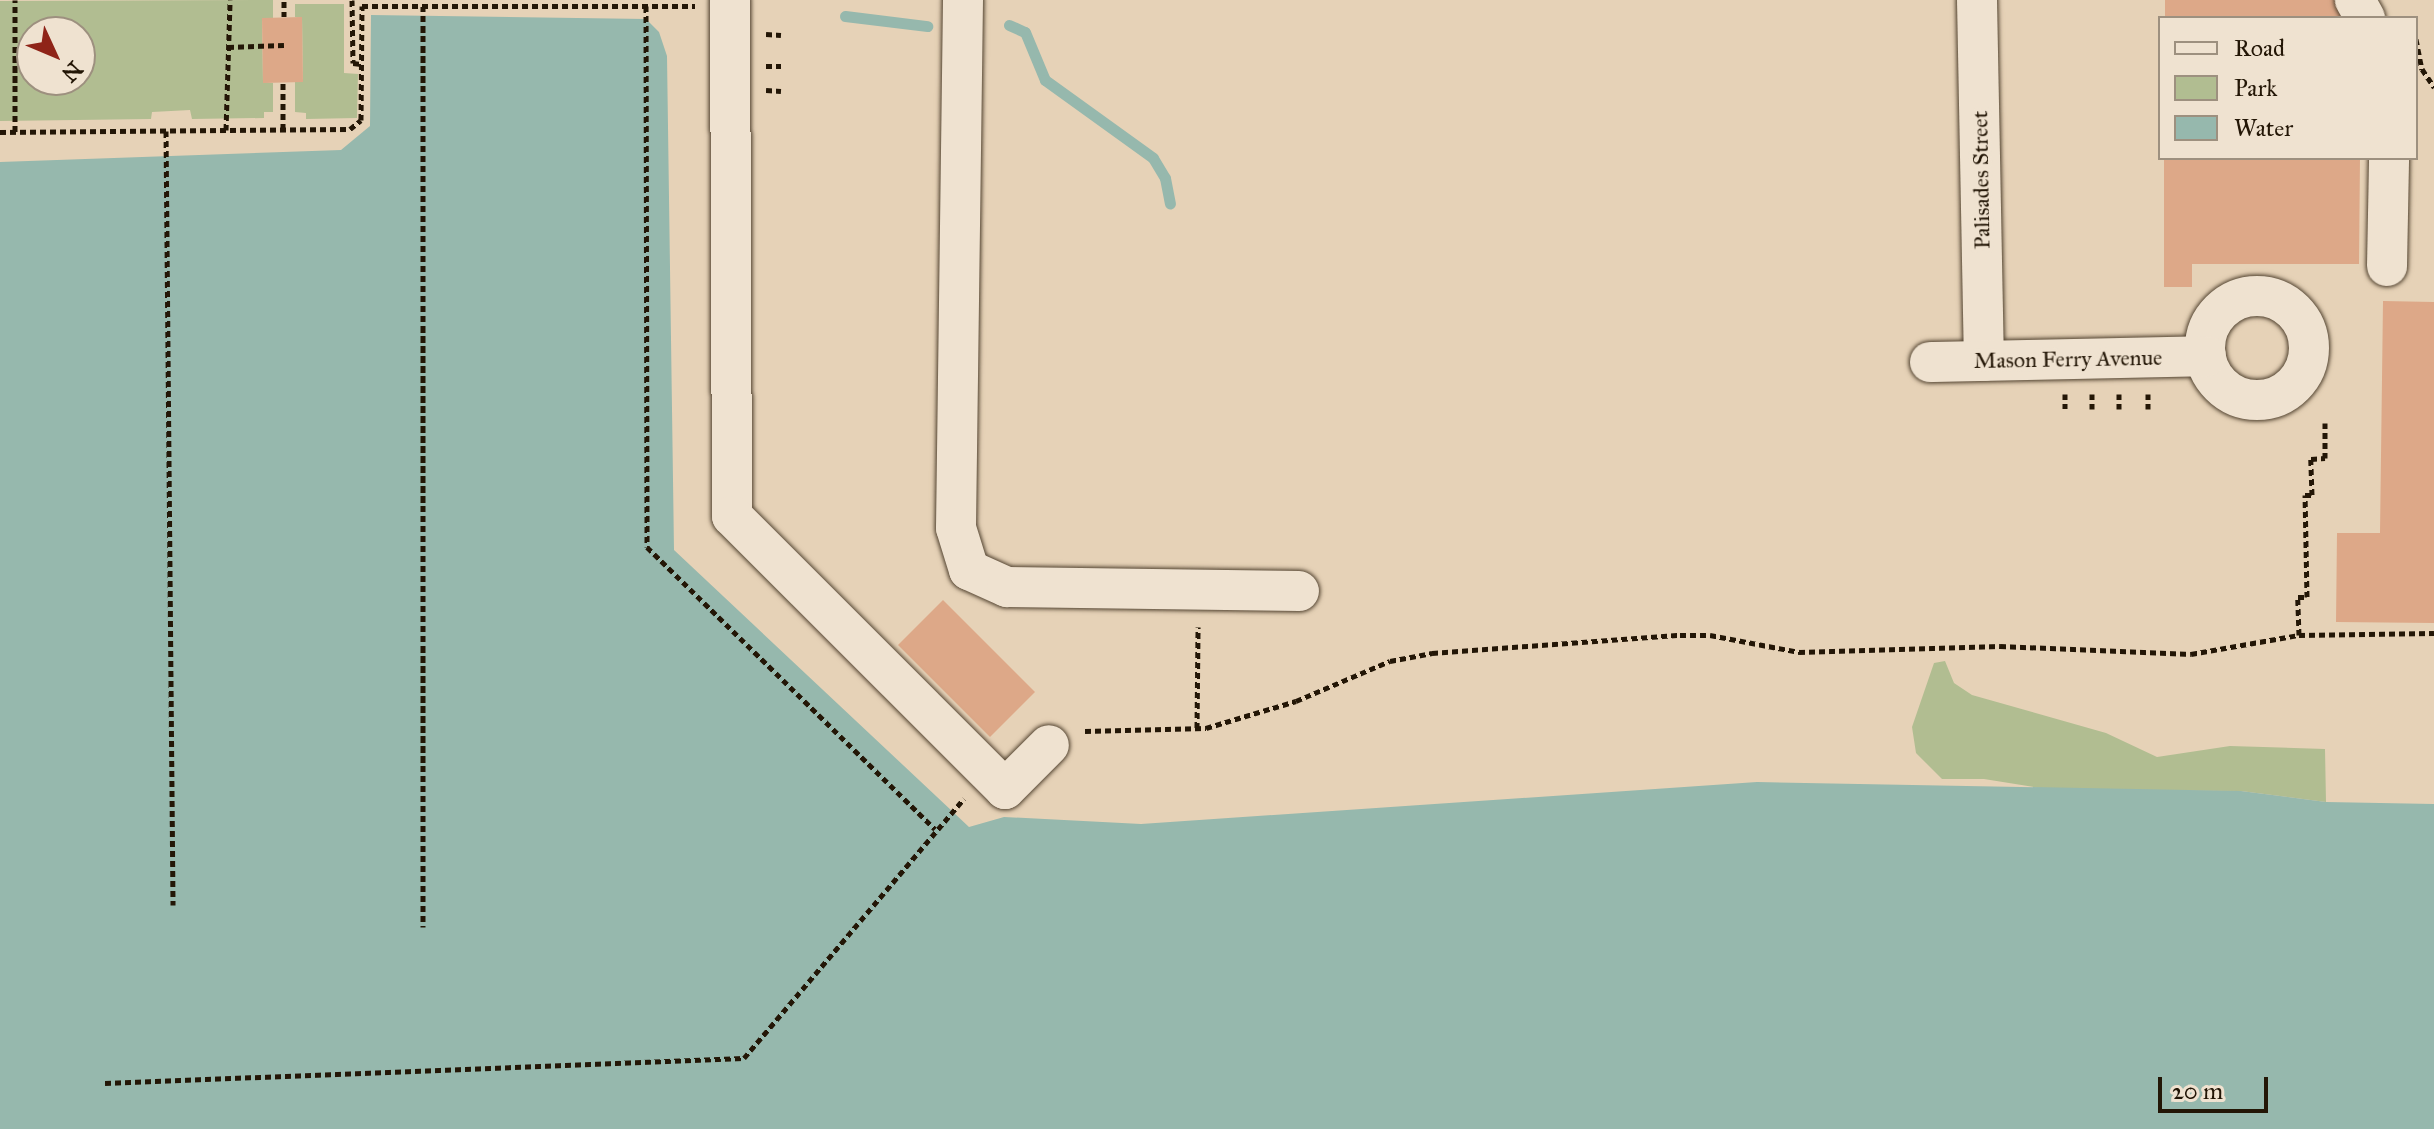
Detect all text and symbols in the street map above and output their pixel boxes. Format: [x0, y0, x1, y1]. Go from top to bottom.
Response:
north arrow [16, 16, 96, 96]
legend [2158, 16, 2418, 160]
text: Road [2234, 33, 2285, 63]
text: N [56, 56, 88, 88]
text: Park [2234, 73, 2277, 103]
street label: Palisades Street [1967, 111, 1995, 249]
text: Water [2234, 113, 2293, 143]
street label: Mason Ferry Avenue [1974, 344, 2162, 374]
scale bar [2162, 1061, 2272, 1111]
text: 20 m [2172, 1076, 2223, 1106]

